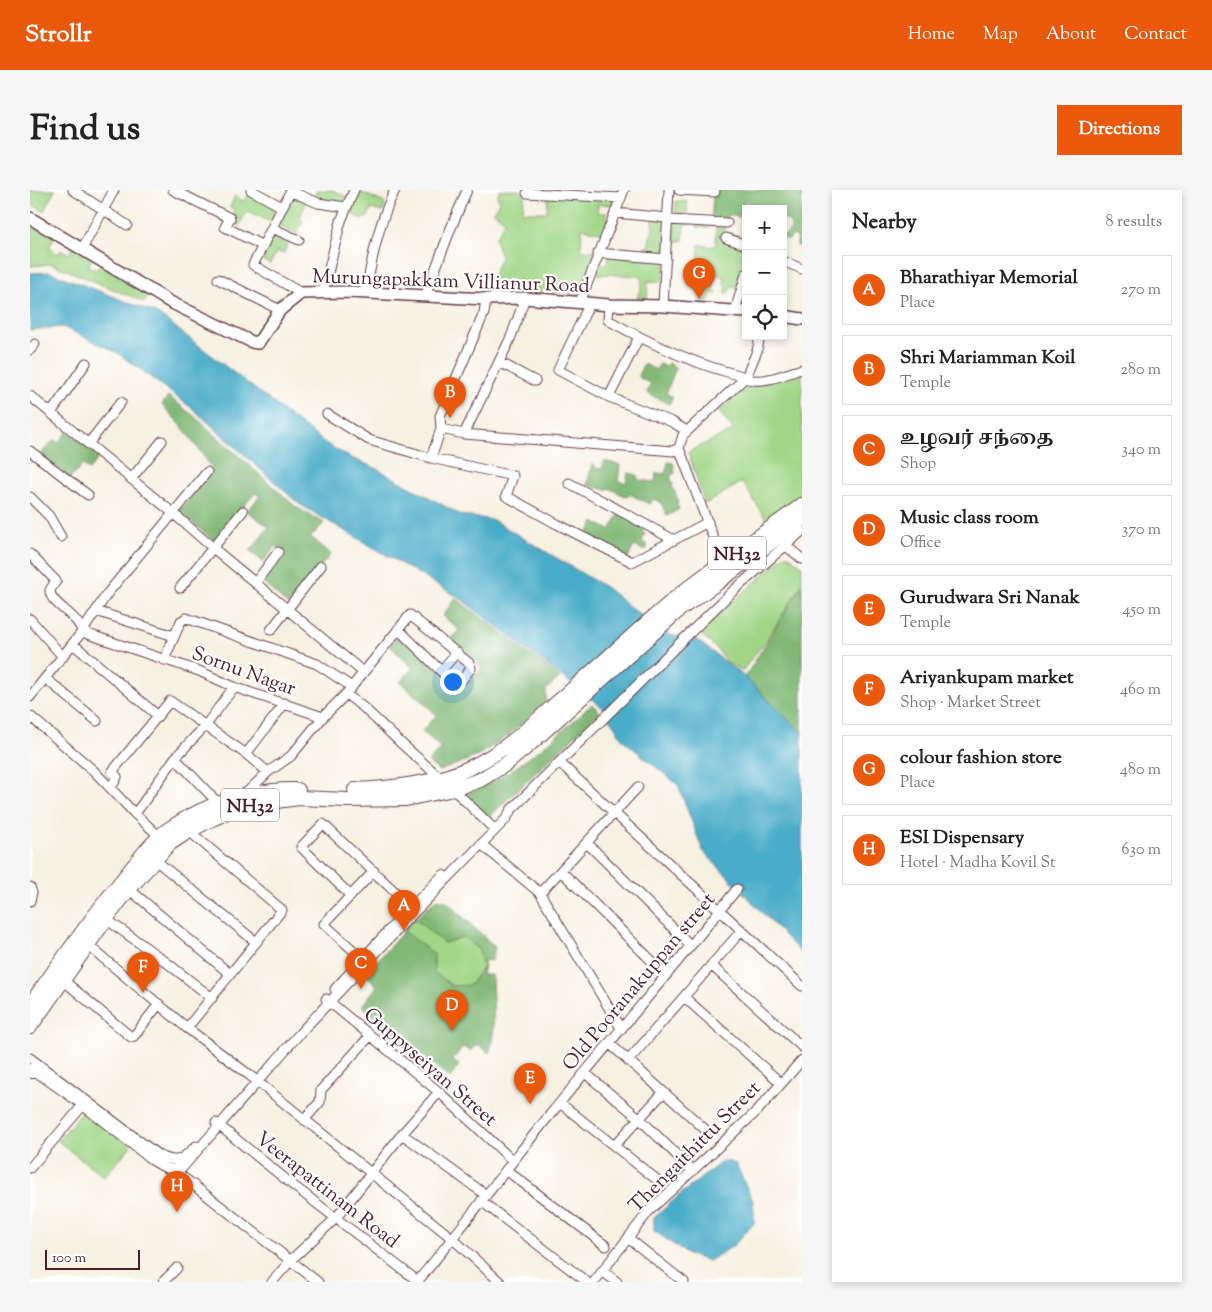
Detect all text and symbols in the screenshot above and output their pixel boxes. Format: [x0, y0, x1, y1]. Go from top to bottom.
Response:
text: Strollr [25, 18, 92, 52]
text: Home [908, 22, 955, 48]
text: Map [983, 22, 1018, 48]
text: About [1046, 22, 1096, 48]
text: Contact [1124, 22, 1187, 48]
text: Find us [30, 105, 140, 156]
button: Directions [1057, 105, 1182, 155]
map controls [742, 205, 787, 340]
button: + [742, 205, 787, 250]
text: Nearby [852, 208, 917, 238]
text: 8 results [1106, 211, 1162, 234]
button: − [742, 250, 787, 295]
pin: G [683, 258, 715, 299]
street label: Murungapakkam Villianur Road [312, 263, 590, 302]
text: Bharathiyar Memorial [900, 265, 1078, 292]
text: A [863, 279, 876, 302]
text: 270 m [1121, 279, 1161, 302]
text: Place [900, 292, 935, 315]
button: locate [742, 295, 787, 340]
text: Shri Mariamman Koil [900, 345, 1076, 372]
text: B [864, 359, 874, 382]
text: 280 m [1120, 359, 1161, 382]
text: Temple [900, 372, 951, 395]
pin: B [434, 377, 466, 418]
text: உழவர் சந்தை [900, 426, 1054, 453]
text: C [863, 439, 875, 462]
text: 340 m [1122, 439, 1161, 462]
text: Shop [900, 453, 936, 476]
text: Music class room [900, 505, 1039, 532]
text: D [863, 519, 875, 542]
text: 370 m [1122, 519, 1161, 542]
text: Office [900, 532, 941, 555]
road number: NH32 [708, 536, 766, 569]
text: Gurudwara Sri Nanak [900, 585, 1080, 612]
text: E [864, 599, 874, 622]
text: 450 m [1122, 599, 1161, 622]
text: Temple [900, 612, 951, 635]
street label: Sornu Nagar [187, 640, 300, 705]
text: Ariyankupam market [900, 665, 1073, 692]
your location [440, 669, 466, 695]
text: F [865, 679, 873, 702]
text: 460 m [1120, 679, 1161, 702]
text: Shop · Market Street [900, 692, 1041, 715]
text: colour fashion store [900, 745, 1062, 772]
text: G [862, 759, 876, 782]
text: 480 m [1120, 759, 1161, 782]
text: Place [900, 772, 935, 795]
road number: NH32 [221, 788, 279, 822]
text: ESI Dispensary [900, 825, 1024, 852]
text: H [863, 839, 875, 862]
text: 630 m [1122, 839, 1161, 862]
text: Hotel · Madha Kovil St [900, 852, 1056, 875]
street label: Old Pooranakuppan street [556, 887, 723, 1078]
pin: A [388, 890, 420, 931]
pin: C [345, 948, 377, 989]
pin: F [127, 952, 159, 993]
pin: D [436, 990, 468, 1031]
street label: Guppyseiyan Street [356, 1002, 503, 1134]
pin: E [514, 1063, 546, 1104]
street label: Thengaithittu Street [623, 1075, 768, 1220]
street label: Veerapattinam Road [248, 1125, 405, 1256]
pin: H [161, 1171, 193, 1212]
scale bar [45, 1247, 140, 1270]
text: 100 m [52, 1249, 86, 1269]

